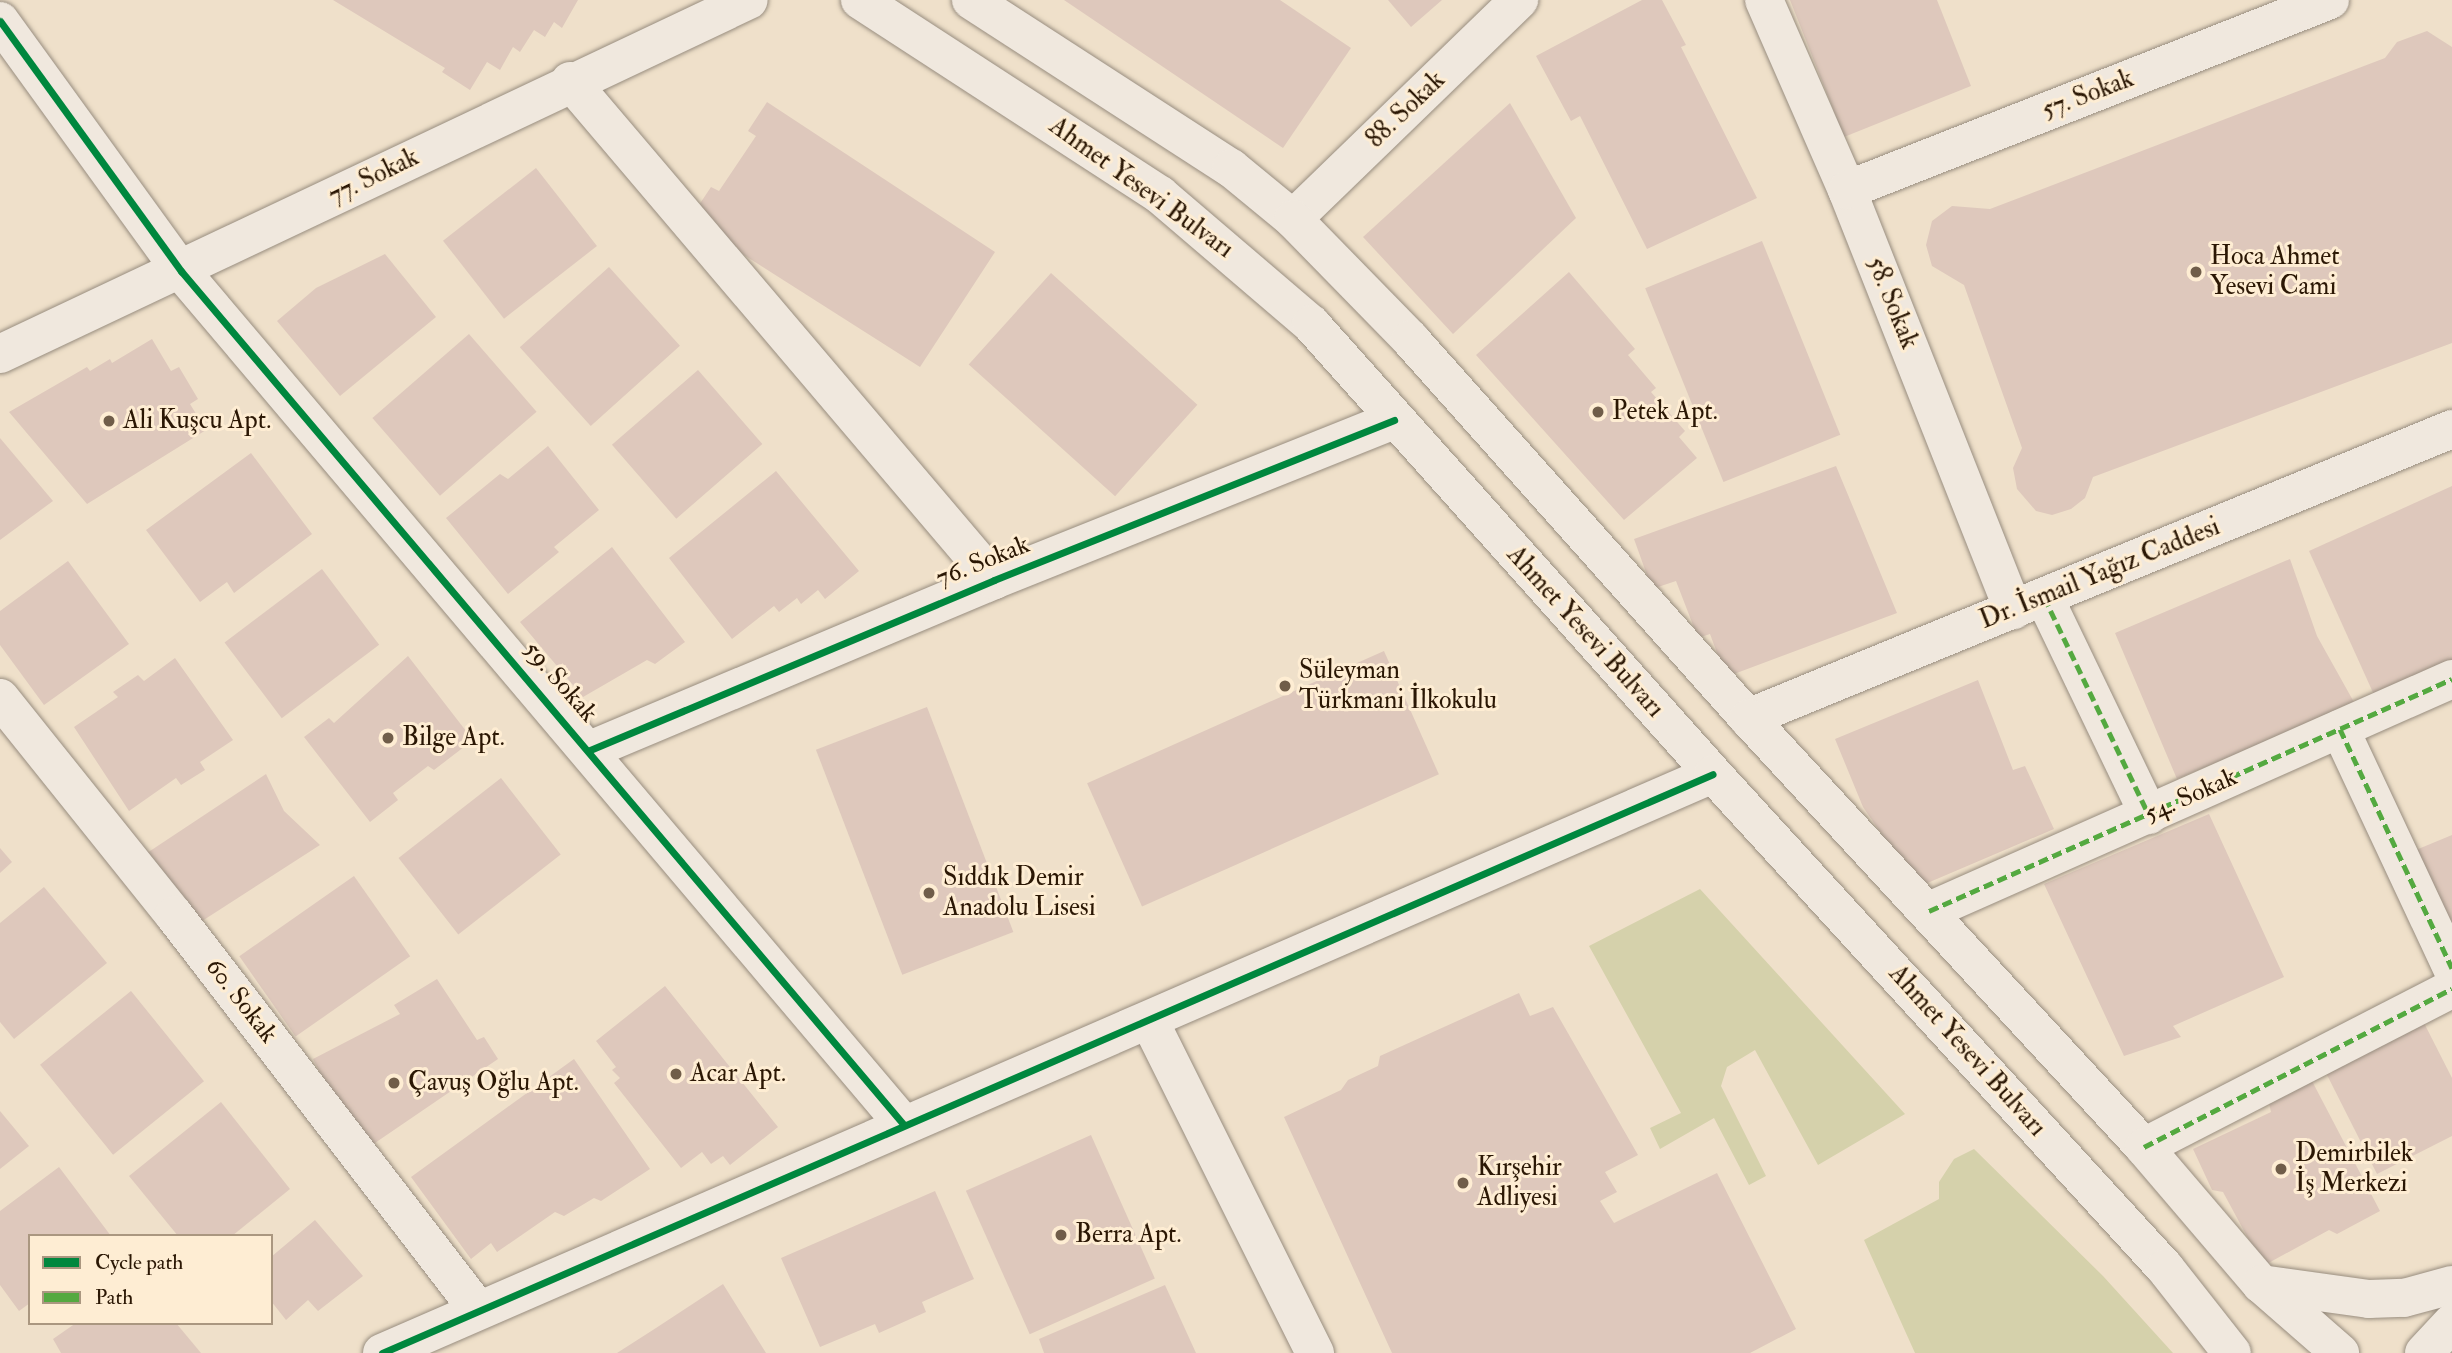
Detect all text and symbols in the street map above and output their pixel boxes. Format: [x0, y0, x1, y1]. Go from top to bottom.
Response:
street label: 57. Sokak [2038, 63, 2138, 127]
street label: 88. Sokak [1360, 65, 1452, 155]
street label: Ahmet Yesevi Bulvarı [1043, 111, 1239, 265]
street label: 77. Sokak [324, 142, 424, 212]
place label: Hoca Ahmet Yesevi Cami [2210, 241, 2340, 302]
street label: 58. Sokak [1859, 252, 1925, 354]
marker: Hoca Ahmet Yesevi Cami [2188, 264, 2204, 280]
place label: Petek Apt. [1612, 396, 1718, 428]
marker: Petek Apt. [1590, 404, 1606, 420]
place label: Ali Kuşcu Apt. [123, 405, 271, 437]
marker: Ali Kuşcu Apt. [101, 413, 117, 429]
street label: Dr. İsmail Yağız Caddesi [1975, 512, 2225, 636]
street label: 76. Sokak [932, 529, 1034, 595]
street label: Ahmet Yesevi Bulvarı [1500, 540, 1670, 724]
street label: 59. Sokak [516, 635, 604, 729]
place label: Süleyman Türkmani İlkokulu [1299, 655, 1497, 716]
marker: Süleyman Türkmani İlkokulu [1277, 678, 1293, 694]
place label: Bilge Apt. [402, 722, 505, 754]
marker: Bilge Apt. [380, 730, 396, 746]
street label: 54. Sokak [2140, 762, 2242, 830]
place label: Sıddık Demir Anadolu Lisesi [943, 862, 1096, 924]
marker: Sıddık Demir Anadolu Lisesi [921, 885, 937, 901]
street label: 60. Sokak [198, 952, 284, 1050]
street label: Ahmet Yesevi Bulvarı [1882, 959, 2052, 1143]
place label: Acar Apt. [690, 1058, 786, 1090]
marker: Acar Apt. [668, 1066, 684, 1082]
place label: Çavuş Oğlu Apt. [408, 1067, 579, 1099]
marker: Çavuş Oğlu Apt. [386, 1075, 402, 1091]
place label: Demirbilek İş Merkezi [2295, 1138, 2413, 1200]
place label: Kırşehir Adliyesi [1477, 1152, 1562, 1214]
marker: Demirbilek İş Merkezi [2273, 1161, 2289, 1177]
marker: Kırşehir Adliyesi [1455, 1175, 1471, 1191]
place label: Berra Apt. [1075, 1219, 1182, 1251]
marker: Berra Apt. [1053, 1227, 1069, 1243]
legend [28, 1234, 273, 1325]
text: Cycle path [95, 1249, 183, 1276]
text: Path [95, 1284, 133, 1311]

